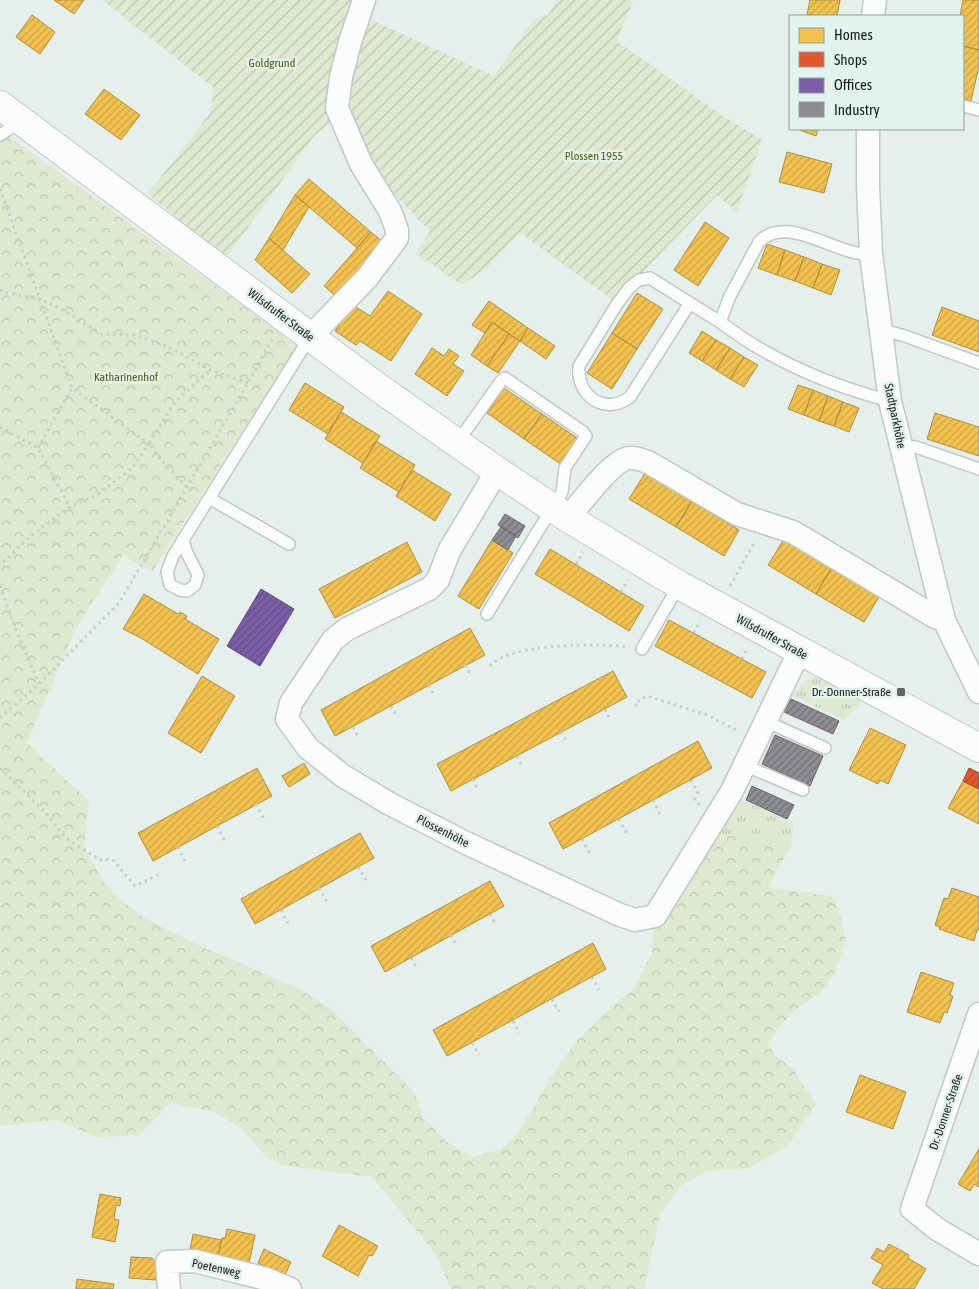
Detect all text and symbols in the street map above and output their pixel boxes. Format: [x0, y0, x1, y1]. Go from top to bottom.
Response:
legend [789, 15, 964, 130]
text: Homes [834, 26, 873, 43]
text: Shops [834, 51, 867, 68]
park label: Goldgrund [249, 56, 295, 70]
text: Offices [834, 76, 872, 93]
text: Industry [834, 101, 880, 118]
park label: Plossen 1955 [565, 149, 623, 163]
street label: Wilsdruffer Straße [245, 285, 317, 345]
park label: Katharinenhof [94, 370, 159, 384]
street label: Stadtparkhöhe [881, 382, 909, 450]
street label: Wilsdruffer Straße [734, 612, 810, 662]
place label: Dr.-Donner-Straße [812, 685, 891, 699]
marker: Dr.-Donner-Straße [895, 686, 907, 698]
street label: Plossenhöhe [414, 812, 472, 850]
street label: Dr.-Donner-Straße [926, 1072, 966, 1152]
street label: Poetenweg [191, 1256, 242, 1280]

